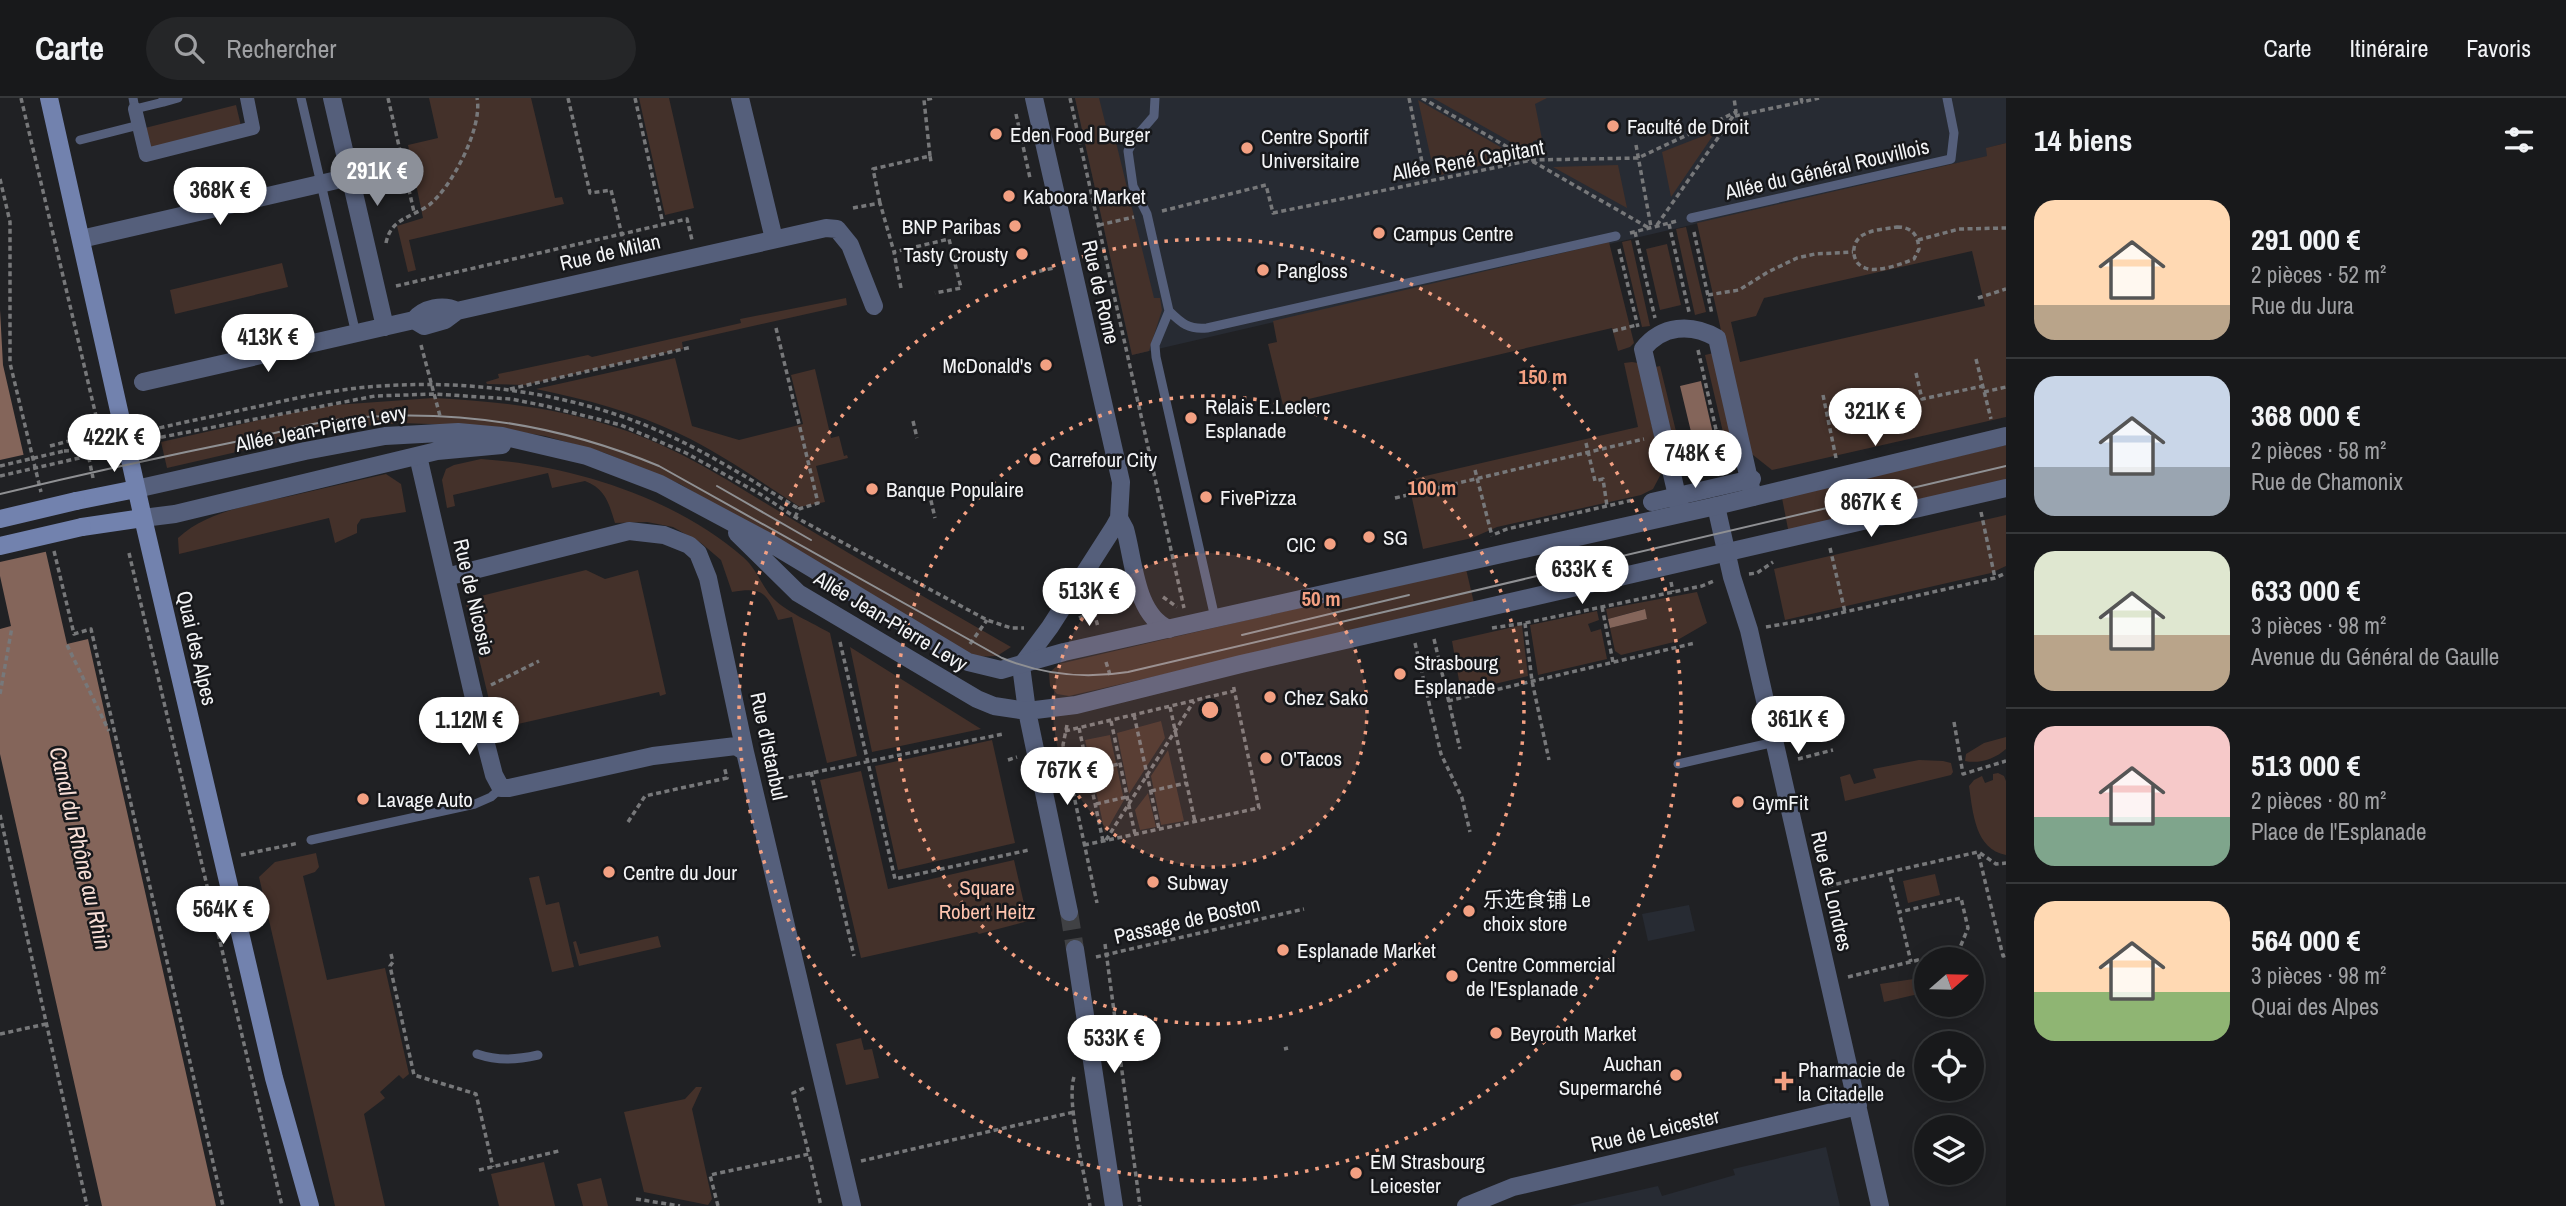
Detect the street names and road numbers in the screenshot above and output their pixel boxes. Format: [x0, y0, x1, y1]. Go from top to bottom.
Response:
street label: Allée du Général Rouvillois [1721, 131, 1932, 207]
street label: Allée René Capitant [1389, 132, 1547, 188]
street label: Rue de Milan [557, 226, 663, 278]
street label: Rue de Rome [1075, 237, 1127, 347]
street label: Allée Jean-Pierre Levy [232, 397, 410, 459]
street label: Rue de Nicosie [447, 536, 501, 658]
street label: Allée Jean-Pierre Levy [808, 563, 973, 678]
street label: Quai des Alpes [170, 588, 224, 708]
street label: Rue d'Istanbul [743, 689, 795, 803]
street label: Rue de Londres [1804, 828, 1860, 954]
street label: Passage de Boston [1111, 889, 1263, 951]
street label: Rue de Leicester [1588, 1101, 1722, 1159]

